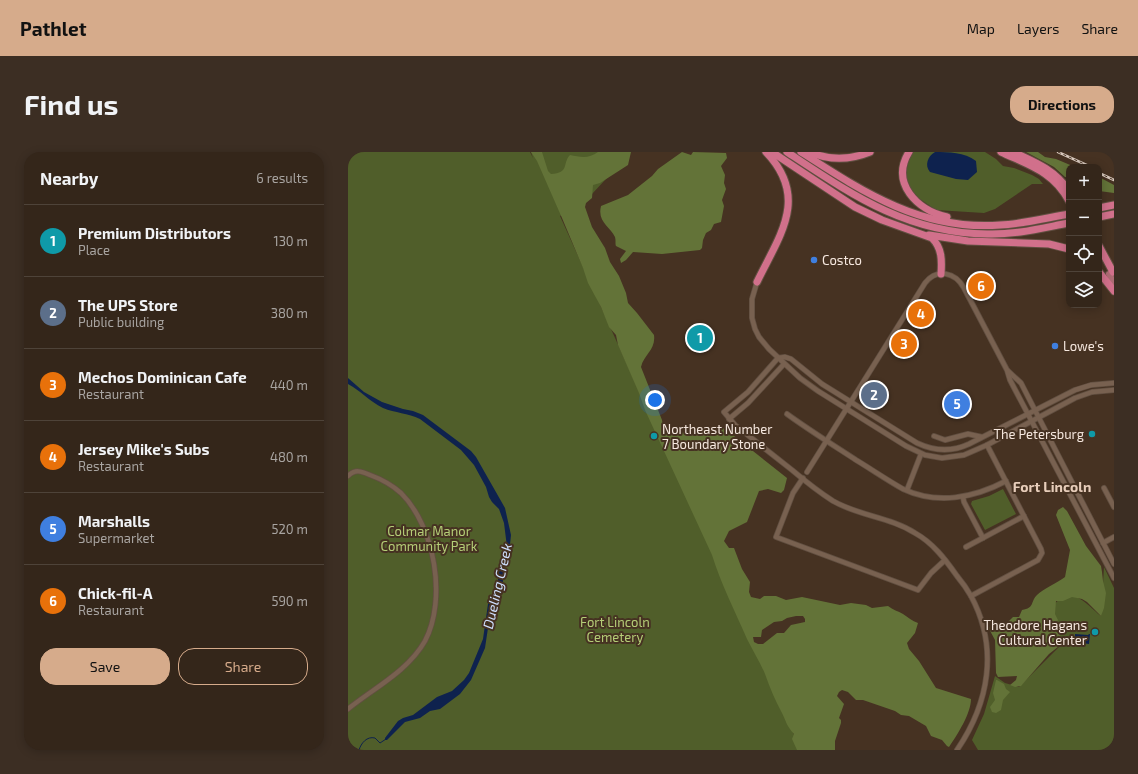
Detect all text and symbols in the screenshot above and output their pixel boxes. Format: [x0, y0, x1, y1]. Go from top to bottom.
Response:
text: Pathlet [20, 17, 86, 40]
text: Map [967, 20, 995, 37]
text: Layers [1017, 20, 1059, 37]
text: Share [1081, 20, 1118, 37]
button: Directions [1010, 86, 1114, 123]
text: Find us [24, 87, 118, 121]
map controls [1066, 164, 1102, 308]
button: + [1066, 164, 1102, 200]
text: Nearby [40, 168, 98, 188]
text: 6 results [256, 170, 308, 186]
button: − [1066, 200, 1102, 236]
text: Premium Distributors [78, 224, 231, 242]
text: 1 [50, 233, 56, 249]
text: 130 m [273, 233, 308, 249]
button: locate [1066, 236, 1102, 272]
text: Place [78, 242, 110, 258]
place label: Costco [822, 252, 862, 268]
marker: Costco [809, 255, 819, 265]
pin: 6 [968, 271, 994, 301]
button: layers [1066, 272, 1102, 308]
text: The UPS Store [78, 296, 178, 314]
pin: 4 [908, 299, 934, 329]
text: 2 [49, 305, 57, 321]
text: 380 m [271, 305, 308, 321]
text: Public building [78, 314, 164, 330]
pin: 1 [687, 323, 713, 353]
pin: 3 [891, 329, 917, 359]
place label: Lowe's [1063, 338, 1104, 354]
marker: Lowe's [1050, 341, 1060, 351]
text: Mechos Dominican Cafe [78, 368, 247, 386]
text: 3 [49, 377, 57, 393]
text: 440 m [270, 377, 308, 393]
pin: 2 [861, 380, 887, 410]
text: Restaurant [78, 386, 144, 402]
pin: 5 [944, 389, 970, 419]
your location [645, 390, 665, 410]
place label: Northeast Number 7 Boundary Stone [662, 421, 772, 452]
place label: The Petersburg [993, 426, 1084, 442]
marker: The Petersburg [1087, 429, 1097, 439]
marker: Northeast Number 7 Boundary Stone [649, 431, 659, 441]
text: Jersey Mike's Subs [78, 440, 209, 458]
text: 4 [49, 449, 57, 465]
text: 480 m [270, 449, 308, 465]
text: Restaurant [78, 458, 144, 474]
district label: Fort Lincoln [1013, 478, 1091, 495]
text: Marshalls [78, 512, 150, 530]
text: 5 [49, 521, 57, 537]
text: 520 m [272, 521, 308, 537]
park label: Colmar Manor Community Park [381, 523, 478, 554]
text: Supermarket [78, 530, 155, 546]
water label: Dueling Creek [479, 542, 515, 630]
text: Chick-fil-A [78, 584, 153, 602]
text: 6 [49, 593, 57, 609]
text: 590 m [271, 593, 308, 609]
text: Restaurant [78, 602, 144, 618]
park label: Fort Lincoln Cemetery [580, 614, 650, 645]
place label: Theodore Hagans Cultural Center [983, 617, 1087, 648]
marker: Theodore Hagans Cultural Center [1090, 627, 1100, 637]
button: Save [40, 648, 170, 685]
button: Share [178, 648, 308, 685]

